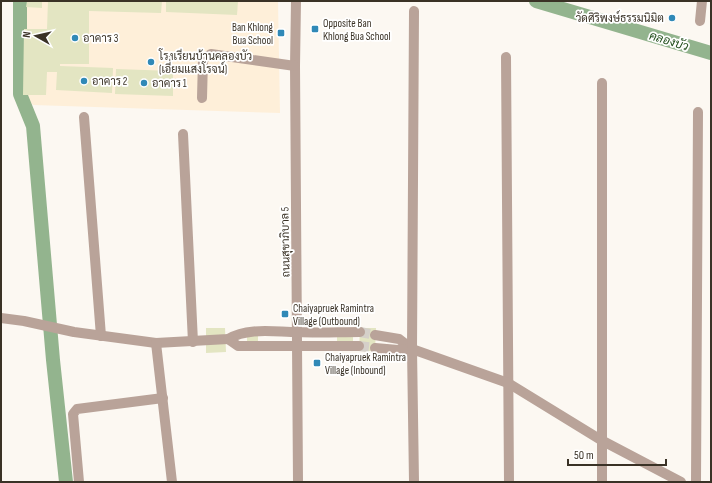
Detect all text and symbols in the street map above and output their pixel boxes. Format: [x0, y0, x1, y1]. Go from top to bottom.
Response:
place label: วัดศิริพงษ์ธรรมนิมิต [576, 10, 664, 25]
marker: วัดศิริพงษ์ธรรมนิมิต [667, 13, 677, 23]
north arrow [16, 16, 56, 56]
place label: Opposite Ban Khlong Bua School [323, 17, 391, 43]
place label: Ban Khlong Bua School [232, 21, 274, 47]
marker: Opposite Ban Khlong Bua School [310, 24, 320, 34]
marker: Ban Khlong Bua School [276, 28, 286, 38]
water label: คลองบัว [647, 28, 690, 55]
text: N [20, 31, 33, 38]
place label: อาคาร 3 [83, 32, 119, 45]
marker: อาคาร 3 [70, 33, 80, 43]
place label: โรงเรียนบ้านคลองบัว (เอี่ยมแสงโรจน์) [158, 48, 252, 76]
marker: โรงเรียนบ้านคลองบัว (เอี่ยมแสงโรจน์) [146, 57, 156, 67]
place label: อาคาร 2 [92, 75, 128, 88]
marker: อาคาร 2 [79, 76, 89, 86]
place label: อาคาร 1 [152, 77, 187, 90]
marker: อาคาร 1 [139, 78, 149, 88]
street label: ถนนสุขาภิบาล 5 [278, 207, 295, 277]
place label: Chaiyapruek Ramintra Village (Outbound) [293, 302, 374, 328]
marker: Chaiyapruek Ramintra Village (Outbound) [280, 309, 290, 319]
place label: Chaiyapruek Ramintra Village (Inbound) [325, 351, 406, 377]
marker: Chaiyapruek Ramintra Village (Inbound) [312, 358, 322, 368]
scale bar [568, 441, 666, 467]
text: 50 m [574, 448, 594, 463]

